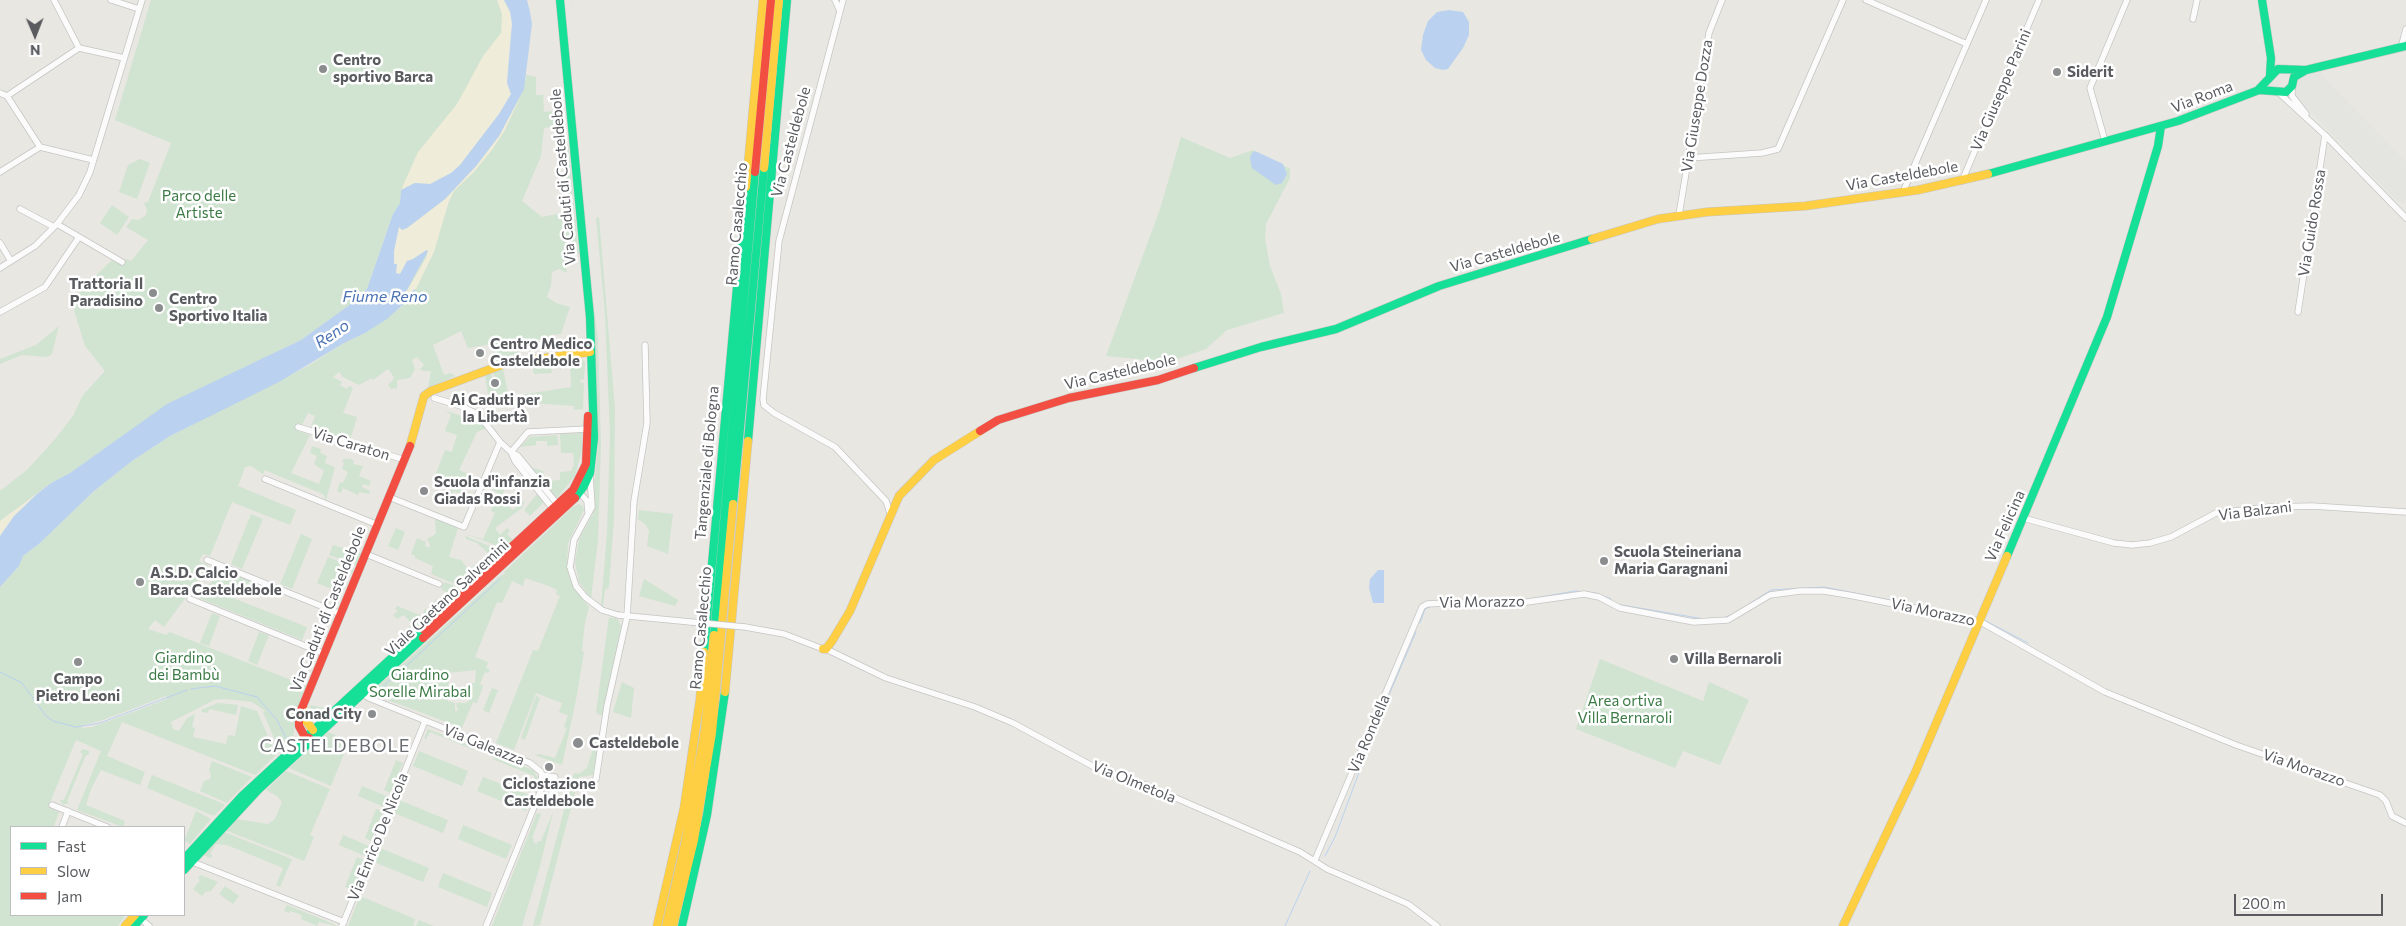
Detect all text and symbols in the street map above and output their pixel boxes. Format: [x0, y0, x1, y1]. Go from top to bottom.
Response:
north arrow [10, 10, 60, 60]
street label: Via Giuseppe Parini [1967, 26, 2035, 154]
street label: Via Giuseppe Dozza [1678, 38, 1716, 174]
text: N [30, 42, 41, 59]
place label: Centro sportivo Barca [333, 51, 433, 86]
marker: Centro sportivo Barca [317, 63, 329, 75]
place label: Siderit [2067, 63, 2114, 81]
marker: Siderit [2051, 66, 2063, 78]
street label: Via Roma [2169, 77, 2235, 117]
street label: Via Casteldebole [768, 85, 814, 199]
street label: Via Caduti di Casteldebole [546, 88, 580, 266]
street label: Via Casteldebole [1844, 157, 1960, 195]
street label: Ramo Casalecchio [723, 162, 751, 286]
street label: Via Guido Rossa [2295, 168, 2329, 278]
park label: Parco delle Artiste [162, 187, 236, 222]
street label: Via Casteldebole [1448, 228, 1562, 276]
place label: Trattoria Il Paradisino [69, 275, 143, 310]
marker: Trattoria Il Paradisino [147, 287, 159, 299]
water label: Fiume Reno [342, 287, 428, 307]
place label: Centro Sportivo Italia [169, 290, 267, 325]
marker: Centro Sportivo Italia [153, 302, 165, 314]
water label: Reno [311, 316, 353, 352]
place label: Centro Medico Casteldebole [490, 335, 592, 370]
marker: Centro Medico Casteldebole [474, 347, 486, 359]
street label: Via Casteldebole [1063, 350, 1177, 394]
marker: Ai Caduti per la Libertà [489, 377, 501, 389]
street label: Tangenziale di Bologna [691, 385, 723, 541]
place label: Ai Caduti per la Libertà [450, 391, 540, 426]
street label: Via Caraton [310, 424, 392, 464]
place label: Scuola d'infanzia Giadas Rossi [434, 473, 550, 508]
marker: Scuola d'infanzia Giadas Rossi [418, 485, 430, 497]
street label: Via Felicina [1981, 487, 2029, 565]
street label: Via Balzani [2217, 498, 2293, 524]
street label: Via Caduti di Casteldebole [286, 524, 370, 694]
street label: Viale Gaetano Salvemini [381, 536, 513, 660]
place label: Scuola Steineriana Maria Garagnani [1614, 543, 1741, 578]
marker: Scuola Steineriana Maria Garagnani [1598, 555, 1610, 567]
place label: A.S.D. Calcio Barca Casteldebole [150, 564, 282, 599]
street label: Ramo Casalecchio [687, 566, 715, 690]
marker: A.S.D. Calcio Barca Casteldebole [134, 576, 146, 588]
street label: Via Morazzo [1439, 592, 1525, 612]
street label: Via Morazzo [1889, 594, 1977, 630]
park label: Giardino dei Bambù [148, 649, 220, 684]
place label: Villa Bernaroli [1684, 650, 1782, 668]
marker: Villa Bernaroli [1668, 653, 1680, 665]
marker: Campo Pietro Leoni [72, 656, 84, 668]
park label: Giardino Sorelle Mirabal [369, 666, 471, 701]
place label: Campo Pietro Leoni [36, 670, 120, 705]
street label: Via Rondella [1344, 692, 1394, 776]
park label: Area ortiva Villa Bernaroli [1578, 692, 1672, 727]
place label: Conad City [286, 705, 362, 723]
marker: Conad City [366, 708, 378, 720]
street label: Via Galeazza [441, 721, 527, 769]
place label: Casteldebole [589, 734, 679, 752]
district label: CASTELDEBOLE [258, 735, 412, 757]
marker: Casteldebole [571, 736, 585, 750]
street label: Via Morazzo [2261, 746, 2347, 790]
street label: Via Olmetola [1090, 757, 1178, 807]
marker: Ciclostazione Casteldebole [543, 761, 555, 773]
street label: Via Enrico De Nicola [344, 770, 412, 904]
place label: Ciclostazione Casteldebole [502, 775, 596, 810]
legend [10, 826, 185, 916]
text: Fast [57, 837, 86, 855]
text: Slow [57, 862, 90, 880]
scale bar [2236, 884, 2385, 916]
text: Jam [57, 887, 82, 905]
text: 200 m [2242, 894, 2286, 912]

